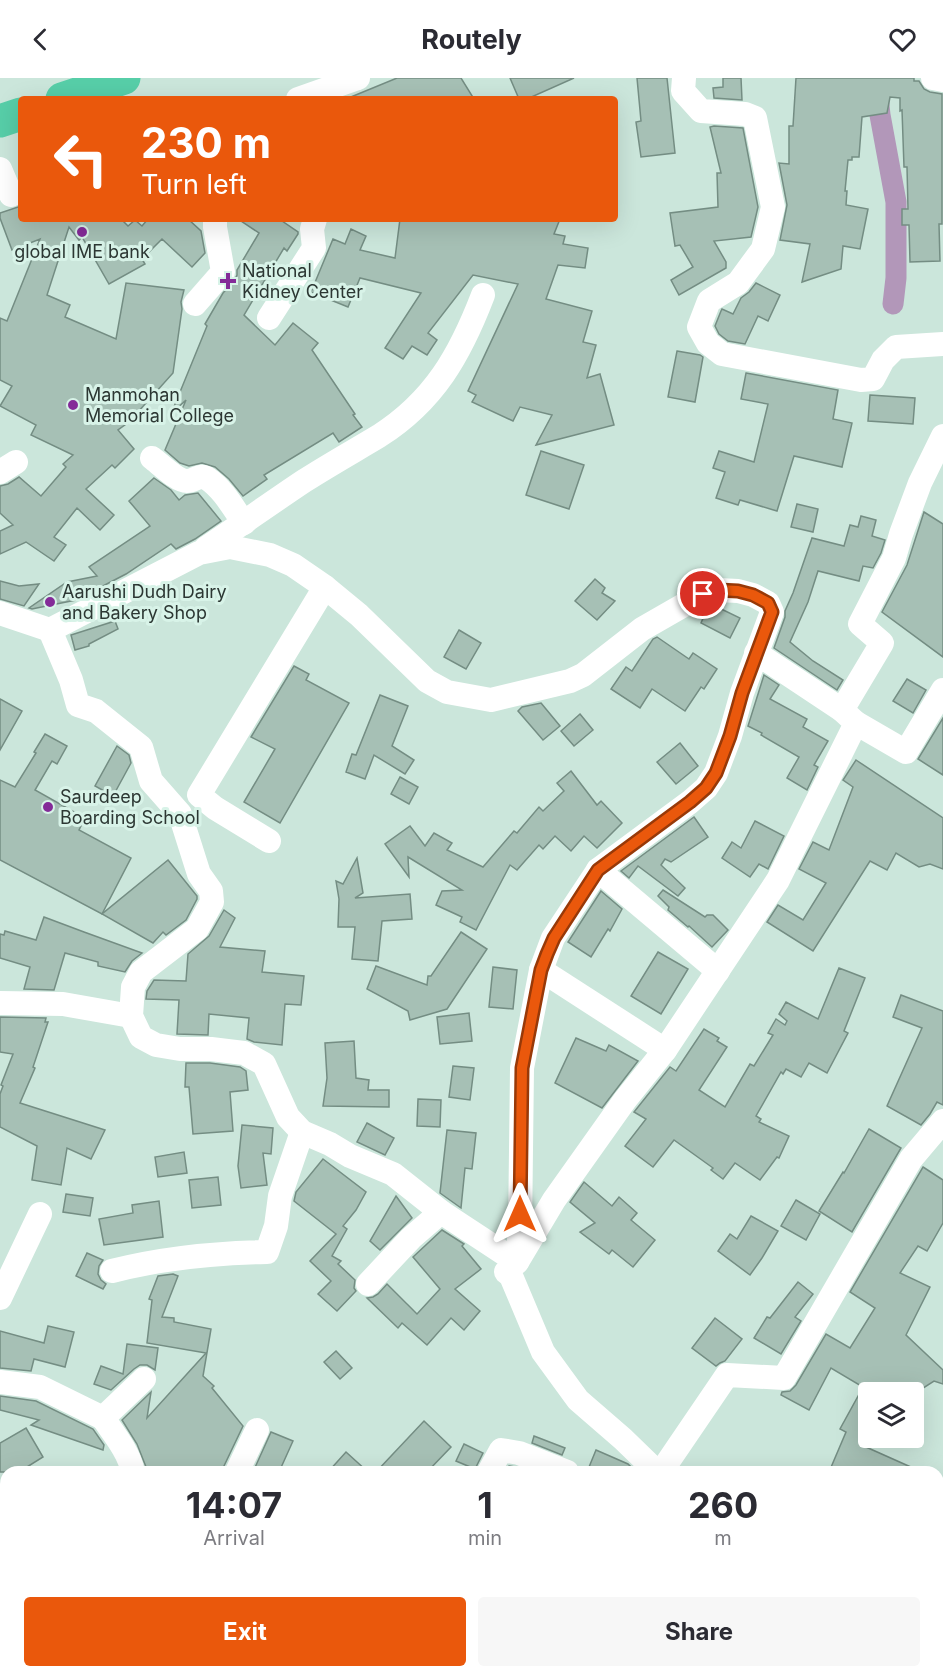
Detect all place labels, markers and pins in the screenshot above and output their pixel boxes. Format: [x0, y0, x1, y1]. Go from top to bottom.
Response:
marker: global IME bank [75, 225, 89, 239]
place label: global IME bank [14, 241, 150, 262]
place label: National Kidney Center [242, 260, 363, 302]
marker: National Kidney Center [219, 272, 237, 290]
place label: Manmohan Memorial College [85, 384, 234, 426]
marker: Manmohan Memorial College [66, 398, 80, 412]
pin [677, 568, 728, 619]
place label: Aarushi Dudh Dairy and Bakery Shop [62, 581, 227, 623]
marker: Aarushi Dudh Dairy and Bakery Shop [43, 595, 57, 609]
place label: Saurdeep Boarding School [60, 786, 200, 828]
marker: Saurdeep Boarding School [41, 800, 55, 814]

